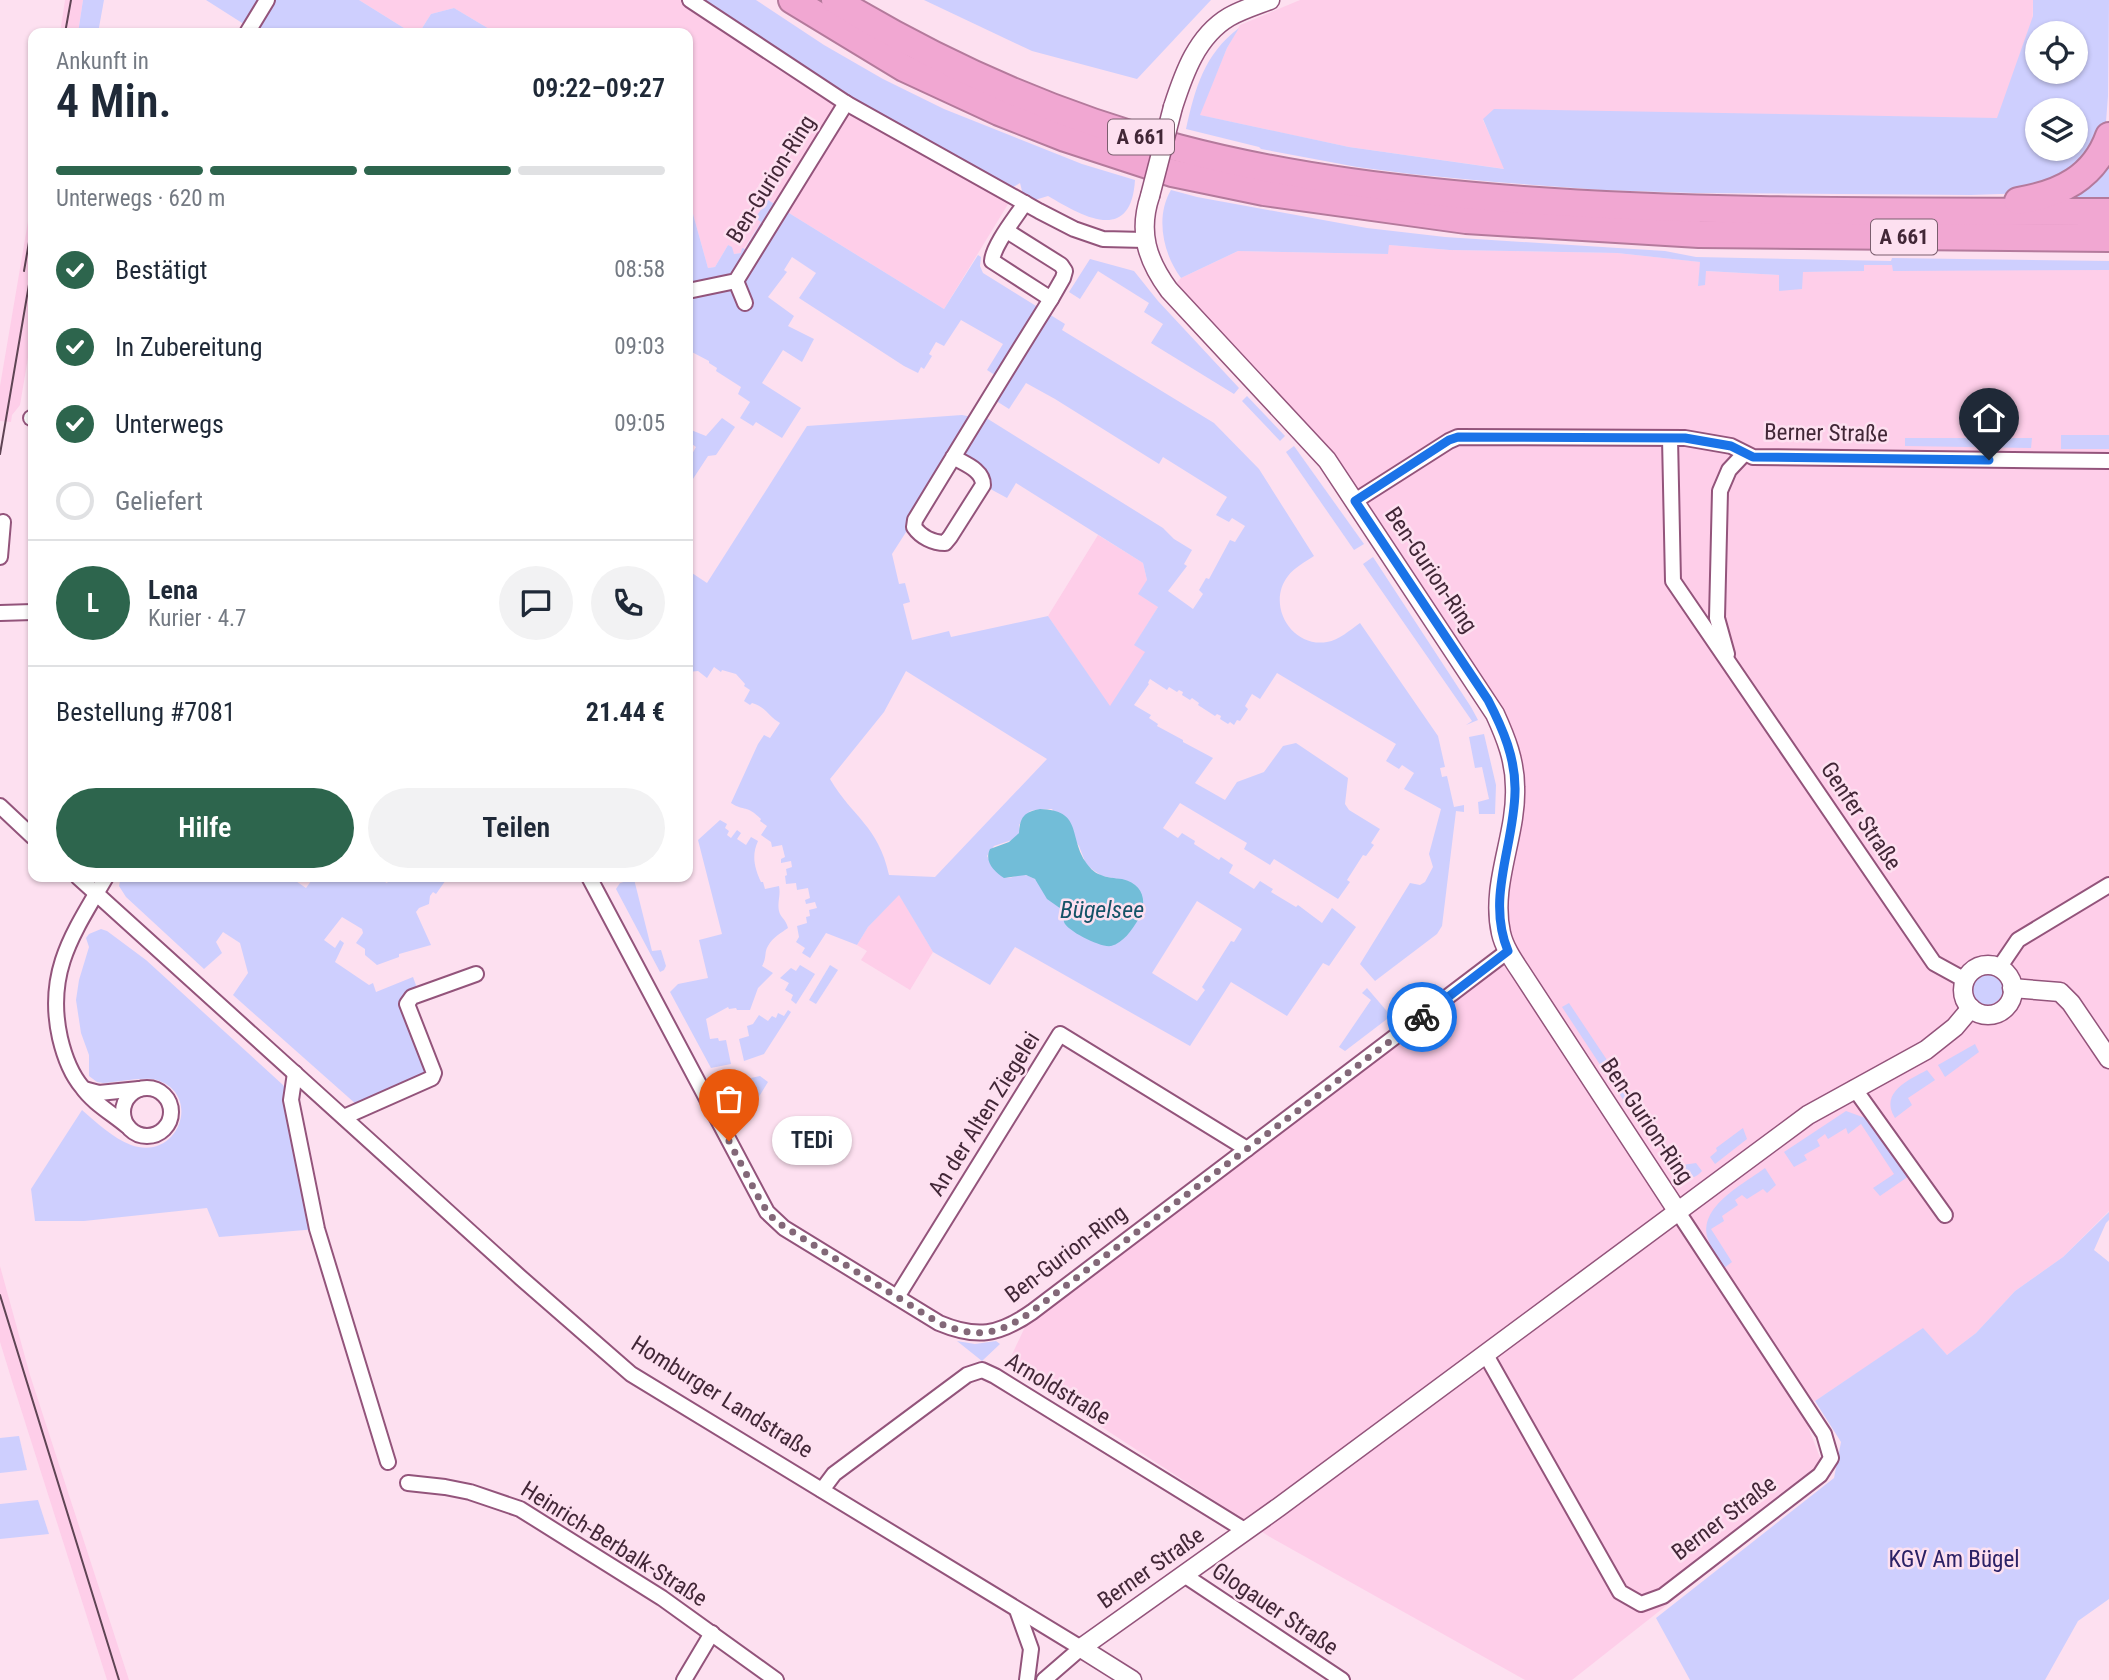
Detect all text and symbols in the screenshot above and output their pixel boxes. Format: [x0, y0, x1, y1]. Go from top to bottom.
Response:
map controls [2025, 21, 2088, 161]
button: locate [2025, 21, 2088, 84]
text: Ankunft in [56, 48, 149, 75]
text: 09:22–09:27 [532, 73, 665, 103]
text: 4 Min. [56, 74, 172, 128]
button: layers [2025, 98, 2088, 161]
street label: Ben-Gurion-Ring [721, 110, 821, 248]
road number: A 661 [1108, 120, 1174, 154]
text: Unterwegs · 620 m [56, 185, 225, 212]
road number: A 661 [1871, 219, 1937, 254]
icon: check [56, 251, 94, 289]
text: Bestätigt [115, 255, 208, 285]
text: 08:58 [614, 256, 665, 283]
icon: check [56, 328, 94, 366]
text: In Zubereitung [115, 332, 263, 362]
text: 09:03 [614, 333, 665, 360]
pin [1959, 388, 2019, 460]
icon: home [1970, 399, 2008, 437]
icon: check [56, 405, 94, 443]
text: Unterwegs [115, 409, 224, 439]
text: 09:05 [614, 410, 665, 437]
street label: Berner Straße [1764, 418, 1888, 448]
text: Geliefert [115, 486, 203, 516]
street label: Ben-Gurion-Ring [1379, 502, 1483, 638]
button: chat [499, 566, 573, 640]
button: phone [591, 566, 665, 640]
text: Lena [148, 575, 198, 605]
text: L [87, 588, 99, 618]
text: Kurier · 4.7 [148, 605, 246, 632]
text: Bestellung #7081 [56, 697, 236, 727]
text: 21.44 € [586, 697, 665, 727]
street label: Genfer Straße [1815, 757, 1907, 875]
button: Hilfe [56, 788, 354, 868]
button: Teilen [368, 788, 665, 868]
water label: Bügelsee [1060, 896, 1144, 924]
courier [1387, 982, 1457, 1052]
icon: bike [1403, 998, 1441, 1036]
street label: An der Alten Ziegelei [923, 1027, 1045, 1201]
street label: Ben-Gurion-Ring [1595, 1053, 1699, 1189]
pin [699, 1069, 759, 1141]
icon: bag [710, 1080, 748, 1118]
callout: TEDi [771, 1116, 852, 1166]
text: TEDi [791, 1127, 833, 1154]
street label: Ben-Gurion-Ring [1000, 1199, 1132, 1309]
street label: Homburger Landstraße [626, 1330, 818, 1464]
street label: Arnoldstraße [1001, 1347, 1115, 1431]
street label: Berner Straße [1666, 1470, 1782, 1566]
street label: Heinrich-Berbalk-Straße [516, 1476, 712, 1612]
street label: Berner Straße [1093, 1521, 1209, 1615]
park label: KGV Am Bügel [1889, 1546, 2019, 1573]
street label: Glogauer Straße [1207, 1557, 1343, 1661]

